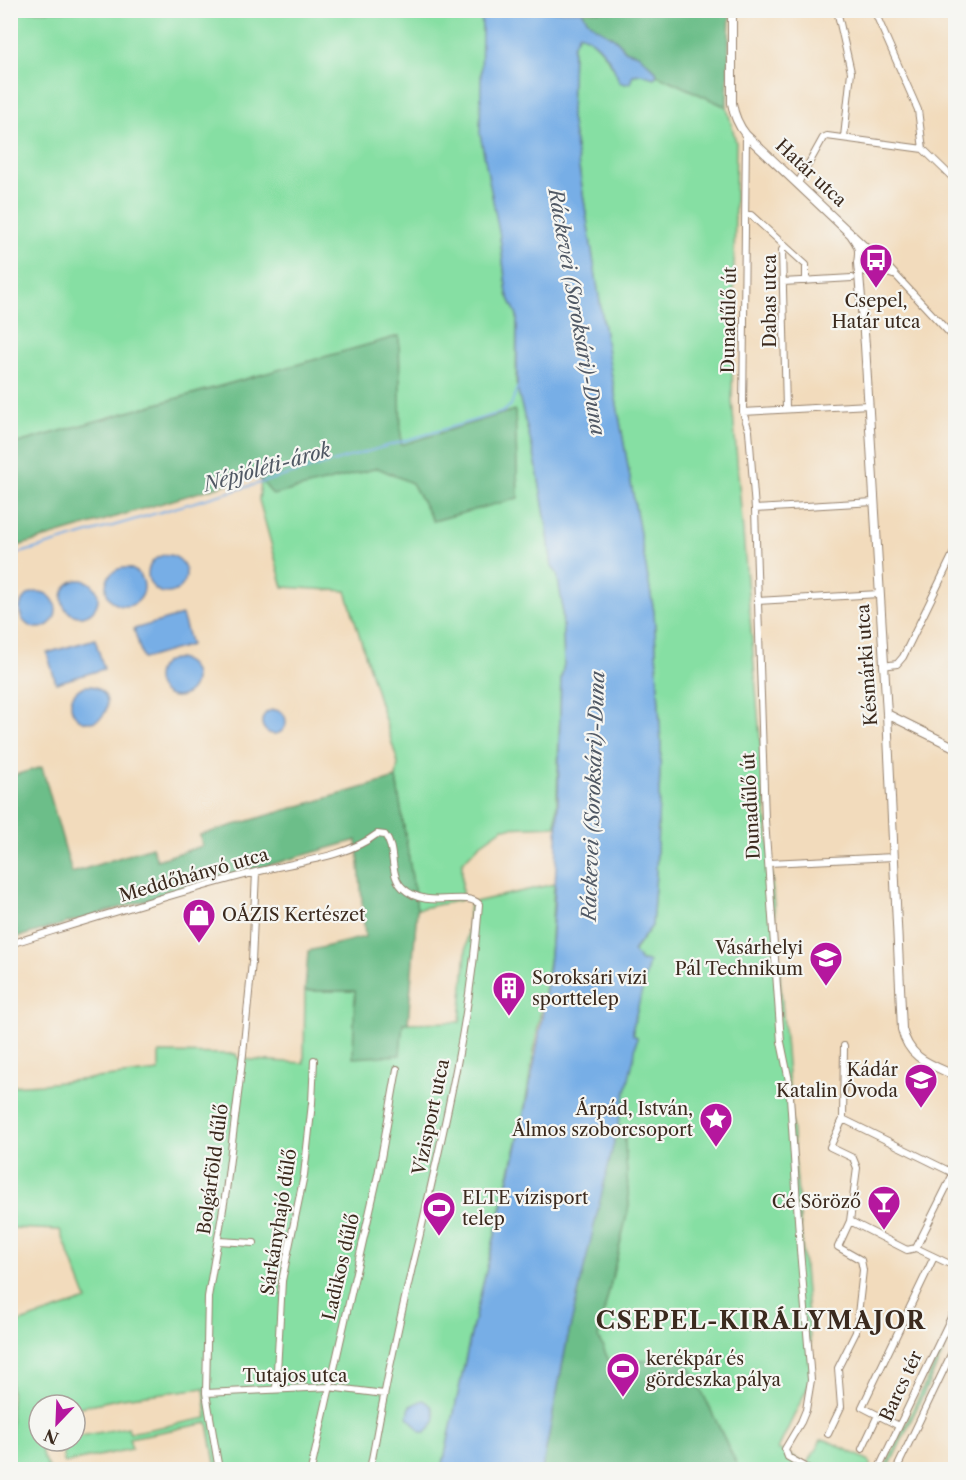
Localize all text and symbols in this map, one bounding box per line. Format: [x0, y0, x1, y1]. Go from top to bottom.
street label: Határ utca [771, 135, 851, 212]
water label: Ráckevei (Soroksári)-Duna [543, 185, 611, 437]
bus stop icon: Csepel, Határ utca [858, 242, 894, 289]
street label: Dabas utca [759, 254, 781, 348]
street label: Dunadűlő út [717, 266, 741, 373]
place label: Csepel, Határ utca [831, 290, 921, 333]
water label: Népjóléti-árok [199, 437, 334, 497]
street label: Késmárki utca [852, 603, 882, 727]
water label: Ráckevei (Soroksári)-Duna [577, 670, 609, 923]
street label: Dunadűlő út [737, 752, 765, 860]
street label: Meddőhányó utca [117, 843, 272, 907]
shop icon: OÁZIS Kertészet [181, 897, 217, 944]
place label: OÁZIS Kertészet [222, 903, 366, 926]
place label: Vásárhelyi Pál Technikum [675, 937, 804, 980]
school or university icon: Vásárhelyi Pál Technikum [808, 940, 844, 987]
place label: Soroksári vízi sporttelep [532, 967, 648, 1010]
building icon: Soroksári vízi sporttelep [491, 970, 527, 1017]
street label: Vízisport utca [408, 1056, 454, 1178]
place label: Kádár Katalin Óvoda [776, 1059, 898, 1102]
school or university icon: Kádár Katalin Óvoda [903, 1062, 939, 1109]
place label: Árpád, István, Álmos szoborcsoport [511, 1097, 694, 1141]
place icon: Árpád, István, Álmos szoborcsoport [698, 1101, 734, 1148]
street label: Bolgárföld dűlő [193, 1102, 233, 1236]
street label: Sárkányhajó dűlő [257, 1147, 301, 1297]
bar icon: Cé Söröző [866, 1184, 902, 1231]
place label: ELTE vízisport telep [462, 1187, 589, 1230]
sports icon: ELTE vízisport telep [421, 1190, 457, 1237]
place label: Cé Söröző [772, 1191, 861, 1213]
street label: Ladikos dűlő [318, 1211, 364, 1323]
district label: CSEPEL-KIRÁLYMAJOR [596, 1306, 926, 1335]
street label: Barcs tér [875, 1347, 927, 1425]
place label: kerékpár és gördeszka pálya [646, 1348, 781, 1391]
sports icon: kerékpár és gördeszka pálya [605, 1351, 641, 1398]
street label: Tutajos utca [243, 1365, 348, 1387]
north arrow [27, 1393, 87, 1453]
text: N [41, 1425, 61, 1449]

